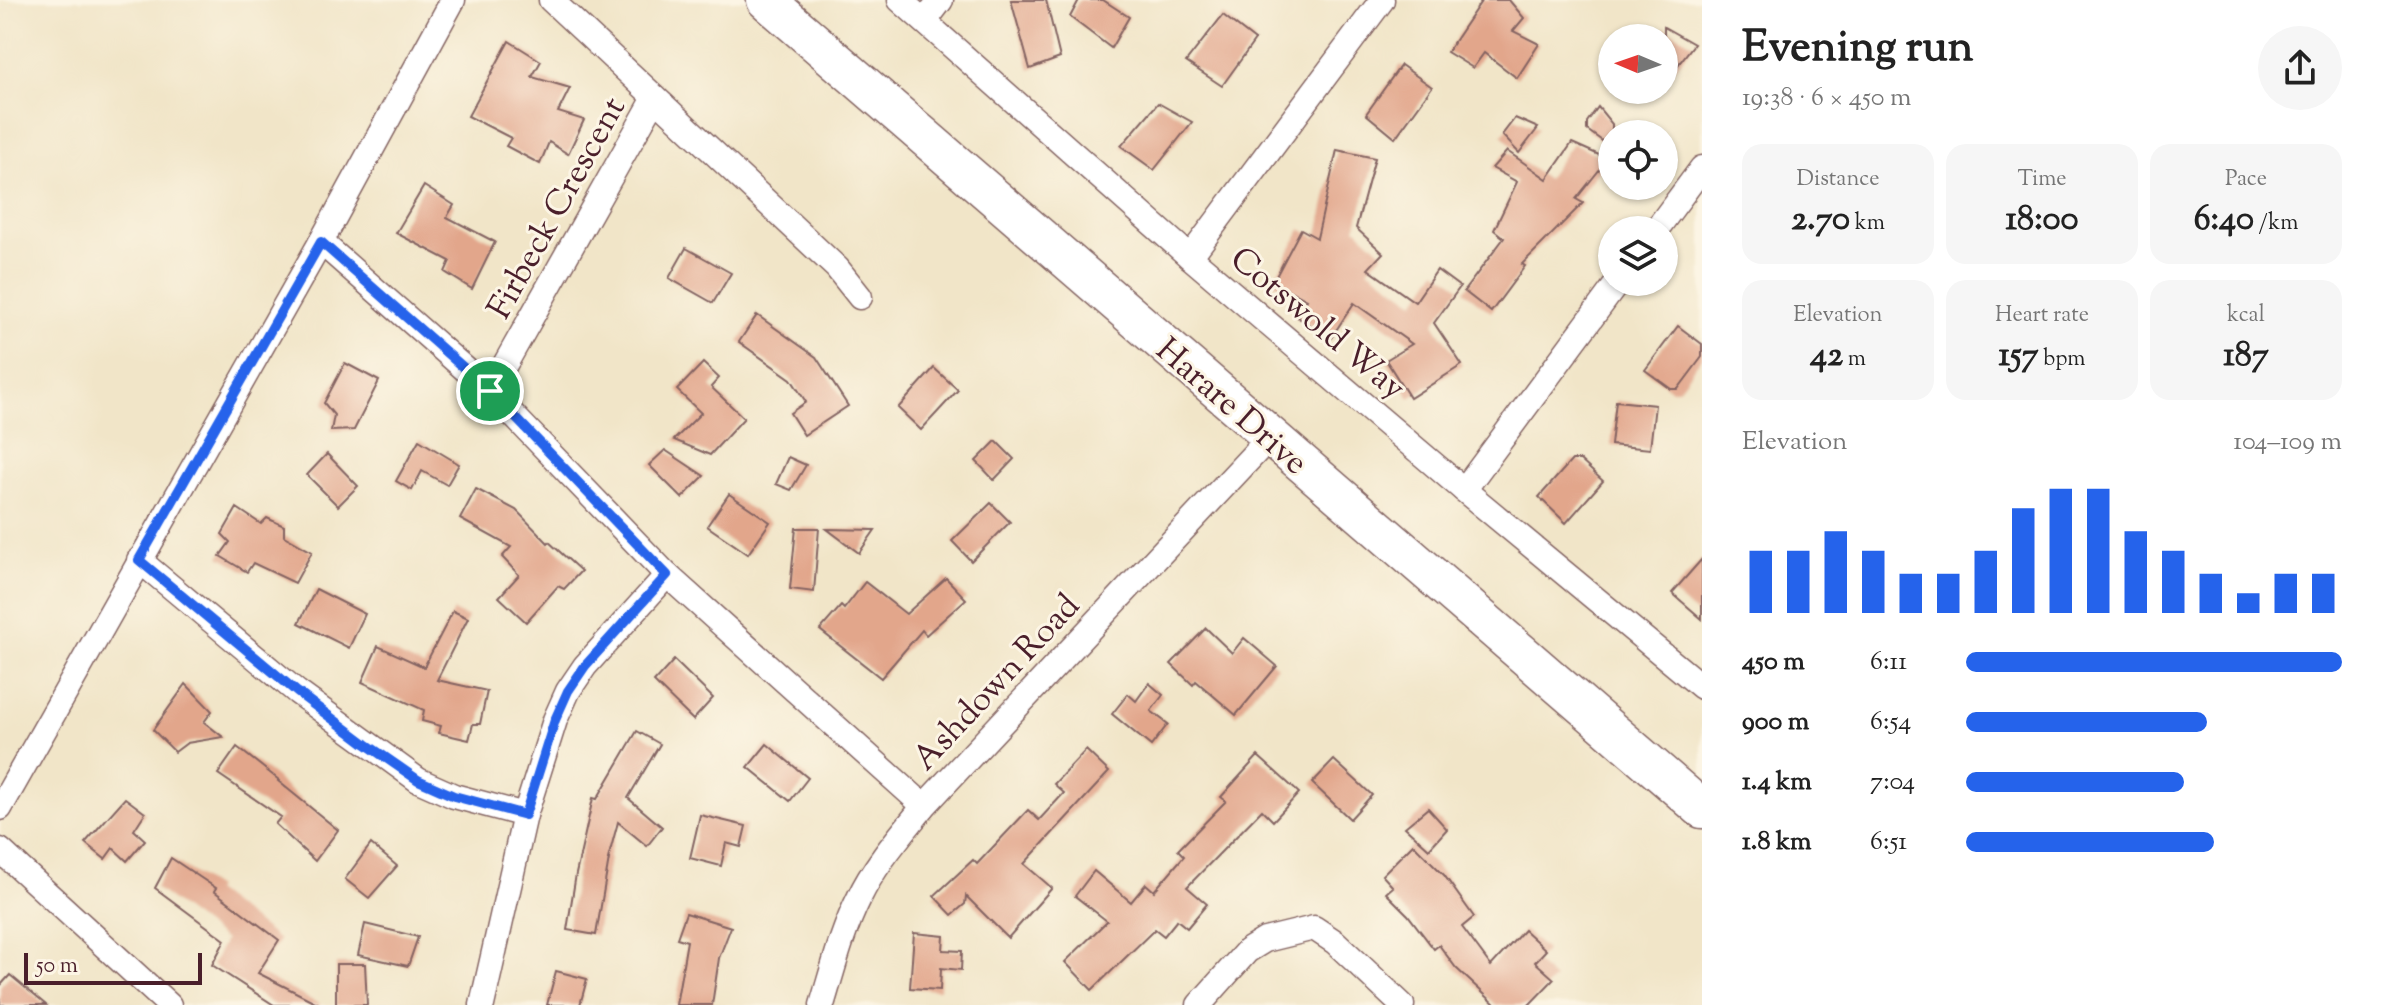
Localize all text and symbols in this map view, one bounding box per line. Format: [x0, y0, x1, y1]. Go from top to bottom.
text: Evening run [1742, 18, 1974, 81]
north arrow [1598, 24, 1678, 104]
map controls [1598, 24, 1678, 296]
button: share [2258, 26, 2342, 110]
text: 19:38 · 6 × 450 m [1742, 80, 1912, 117]
street label: Firbeck Crescent [477, 88, 640, 329]
button: locate [1598, 120, 1678, 200]
text: Distance [1797, 164, 1879, 196]
text: Time [2018, 164, 2066, 196]
text: Pace [2225, 164, 2267, 196]
text: 2.70 [1791, 196, 1850, 245]
text: 18:00 [2005, 196, 2079, 245]
text: 6:40 [2194, 196, 2254, 245]
text: km [1850, 208, 1885, 240]
text: /km [2254, 208, 2298, 240]
button: layers [1598, 216, 1678, 296]
street label: Cotswold Way [1218, 236, 1415, 413]
text: Elevation [1793, 300, 1883, 332]
text: Heart rate [1995, 300, 2089, 332]
text: kcal [2227, 300, 2265, 332]
street label: Harare Drive [1144, 328, 1318, 488]
text: 42 [1810, 332, 1843, 381]
text: 157 [1998, 332, 2039, 381]
text: 187 [2223, 332, 2269, 381]
text: m [1843, 344, 1866, 376]
text: bpm [2039, 344, 2086, 376]
pin [456, 357, 524, 425]
icon: arrive [468, 369, 512, 413]
text: Elevation [1742, 424, 1847, 461]
text: 104–109 m [2233, 424, 2342, 461]
street label: Ashdown Road [902, 584, 1093, 783]
text: 450 m [1742, 644, 1805, 681]
text: 6:11 [1870, 644, 1907, 681]
text: 900 m [1742, 704, 1809, 741]
text: 6:54 [1870, 704, 1911, 741]
text: 1.4 km [1742, 764, 1812, 801]
text: 7:04 [1870, 764, 1915, 801]
text: 1.8 km [1742, 824, 1812, 861]
text: 6:51 [1870, 824, 1907, 861]
scale bar [24, 949, 202, 985]
text: 50 m [36, 951, 78, 983]

